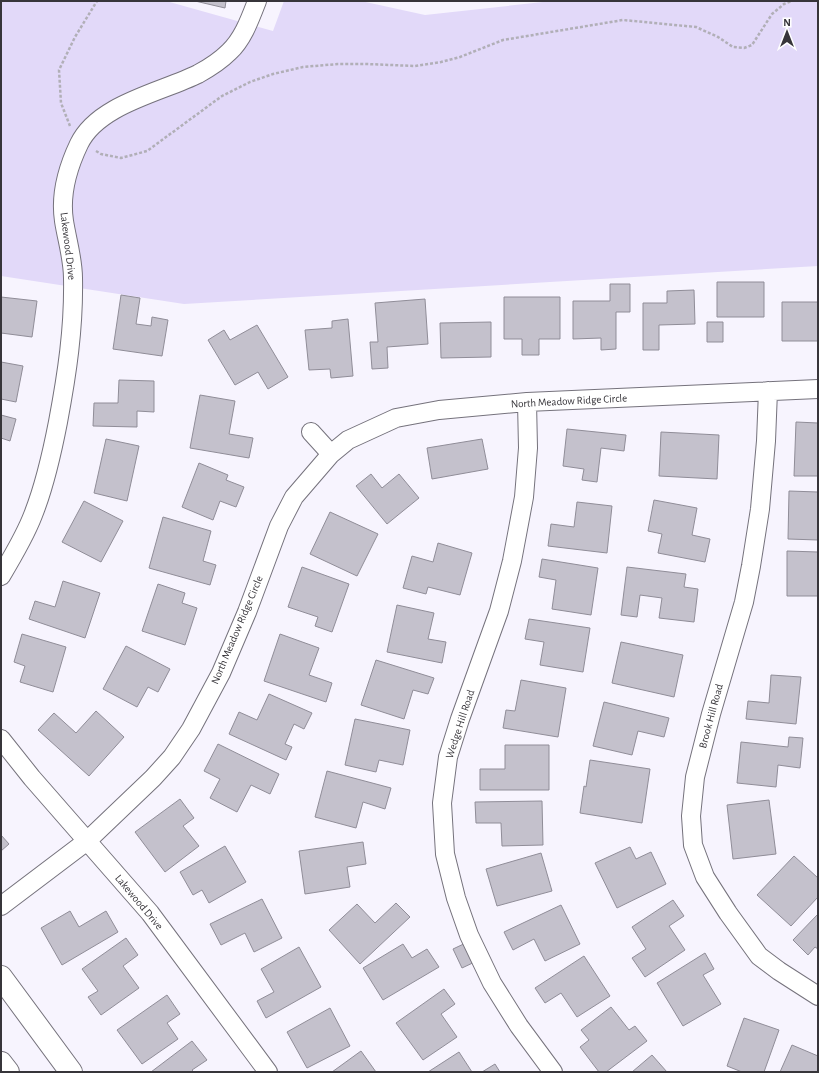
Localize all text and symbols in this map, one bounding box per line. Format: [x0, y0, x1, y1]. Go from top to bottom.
north arrow [767, 12, 807, 52]
text: N [783, 17, 791, 28]
street label: Lakewood Drive [58, 212, 78, 280]
street label: North Meadow Ridge Circle [510, 392, 628, 410]
street label: North Meadow Ridge Circle [209, 574, 265, 686]
street label: Brook Hill Road [697, 682, 725, 749]
street label: Wedge Hill Road [444, 688, 476, 760]
street label: Lakewood Drive [113, 872, 165, 932]

